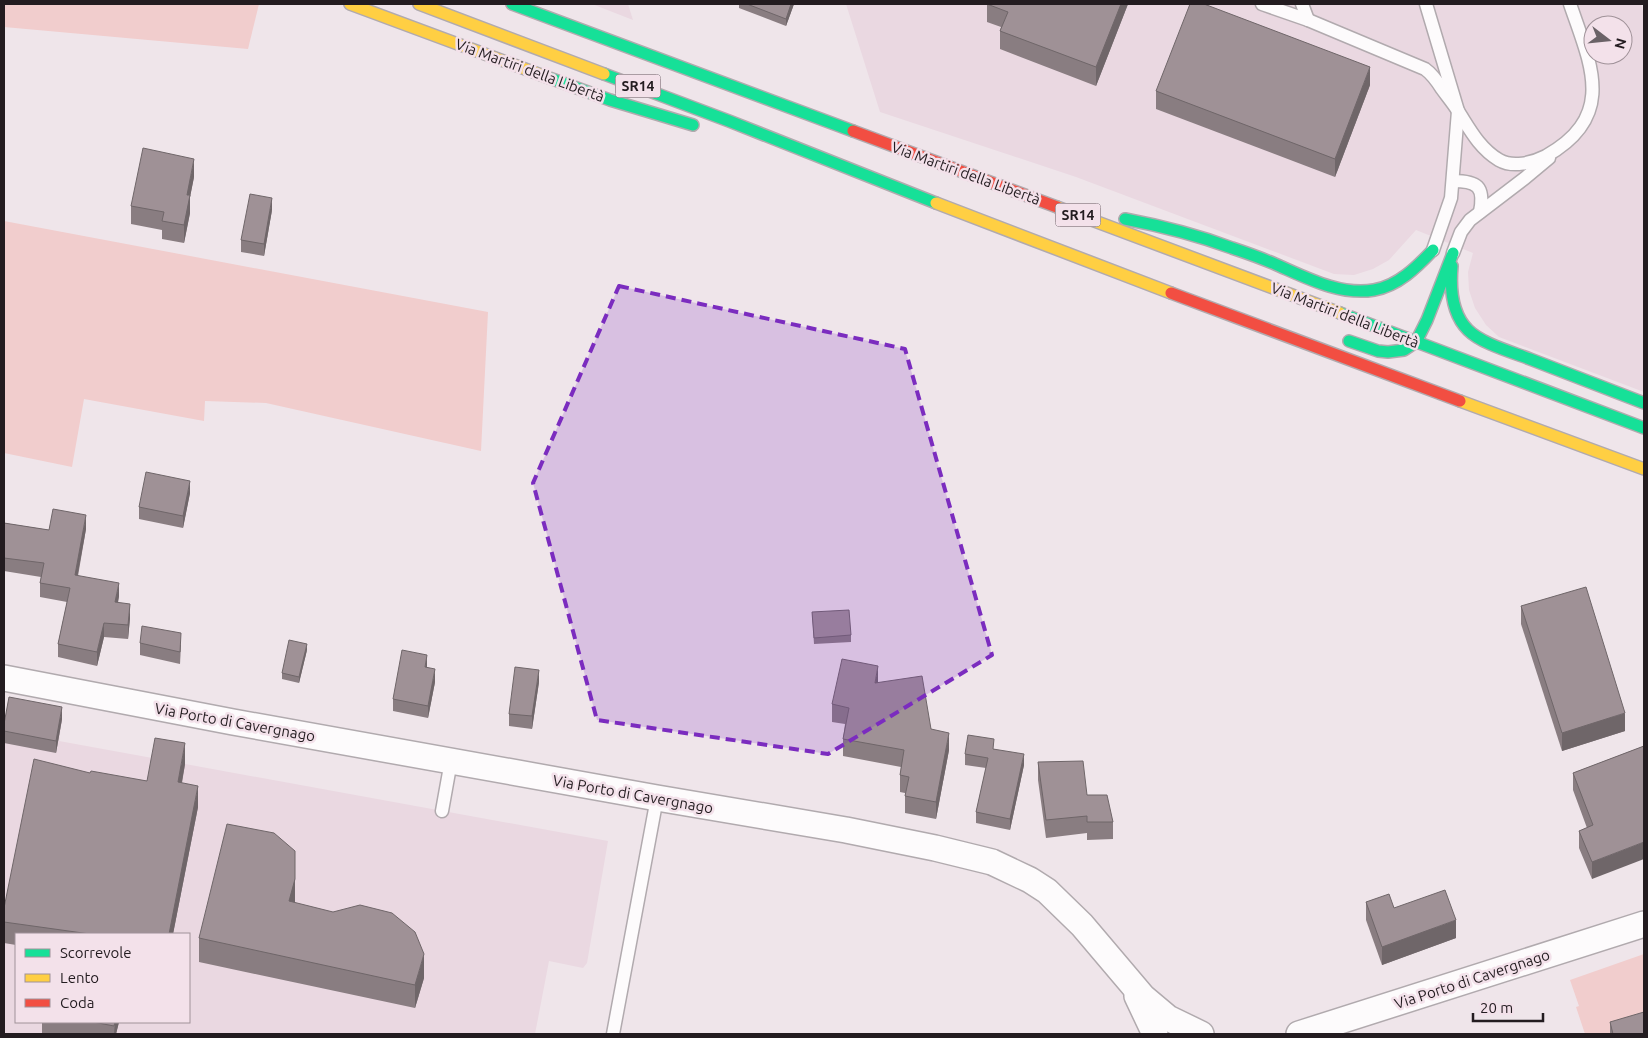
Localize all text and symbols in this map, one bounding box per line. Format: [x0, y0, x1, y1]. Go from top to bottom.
north arrow [1583, 15, 1633, 65]
street label: Via Martiri della Libertà [453, 35, 607, 105]
text: N [1611, 36, 1630, 51]
road number: SR14 [616, 74, 660, 98]
street label: Via Martiri della Libertà [889, 138, 1043, 208]
road number: SR14 [1056, 204, 1100, 226]
street label: Via Martiri della Libertà [1269, 279, 1421, 351]
street label: Via Porto di Cavergnago [154, 700, 316, 744]
street label: Via Porto di Cavergnago [552, 772, 714, 816]
legend [15, 933, 190, 1023]
text: Scorrevole [60, 944, 131, 961]
street label: Via Porto di Cavergnago [1392, 946, 1552, 1012]
text: Lento [60, 969, 99, 986]
scale bar [1473, 990, 1543, 1022]
text: Coda [60, 994, 94, 1011]
text: 20 m [1480, 999, 1513, 1016]

